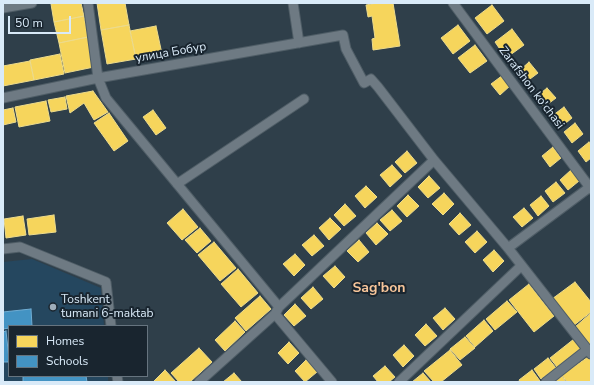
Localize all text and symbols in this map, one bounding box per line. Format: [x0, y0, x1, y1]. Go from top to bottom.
scale bar [10, 8, 73, 34]
text: 50 m [15, 15, 43, 31]
street label: улица Бобур [135, 40, 207, 66]
street label: Zarafshon ko'chasi [495, 44, 567, 132]
district label: Sag'bon [353, 281, 405, 297]
place label: Toshkent tumani 6-maktab [61, 293, 154, 321]
marker: Toshkent tumani 6-maktab [48, 302, 58, 312]
legend [8, 325, 148, 377]
text: Homes [46, 333, 84, 349]
text: Schools [46, 353, 88, 369]

